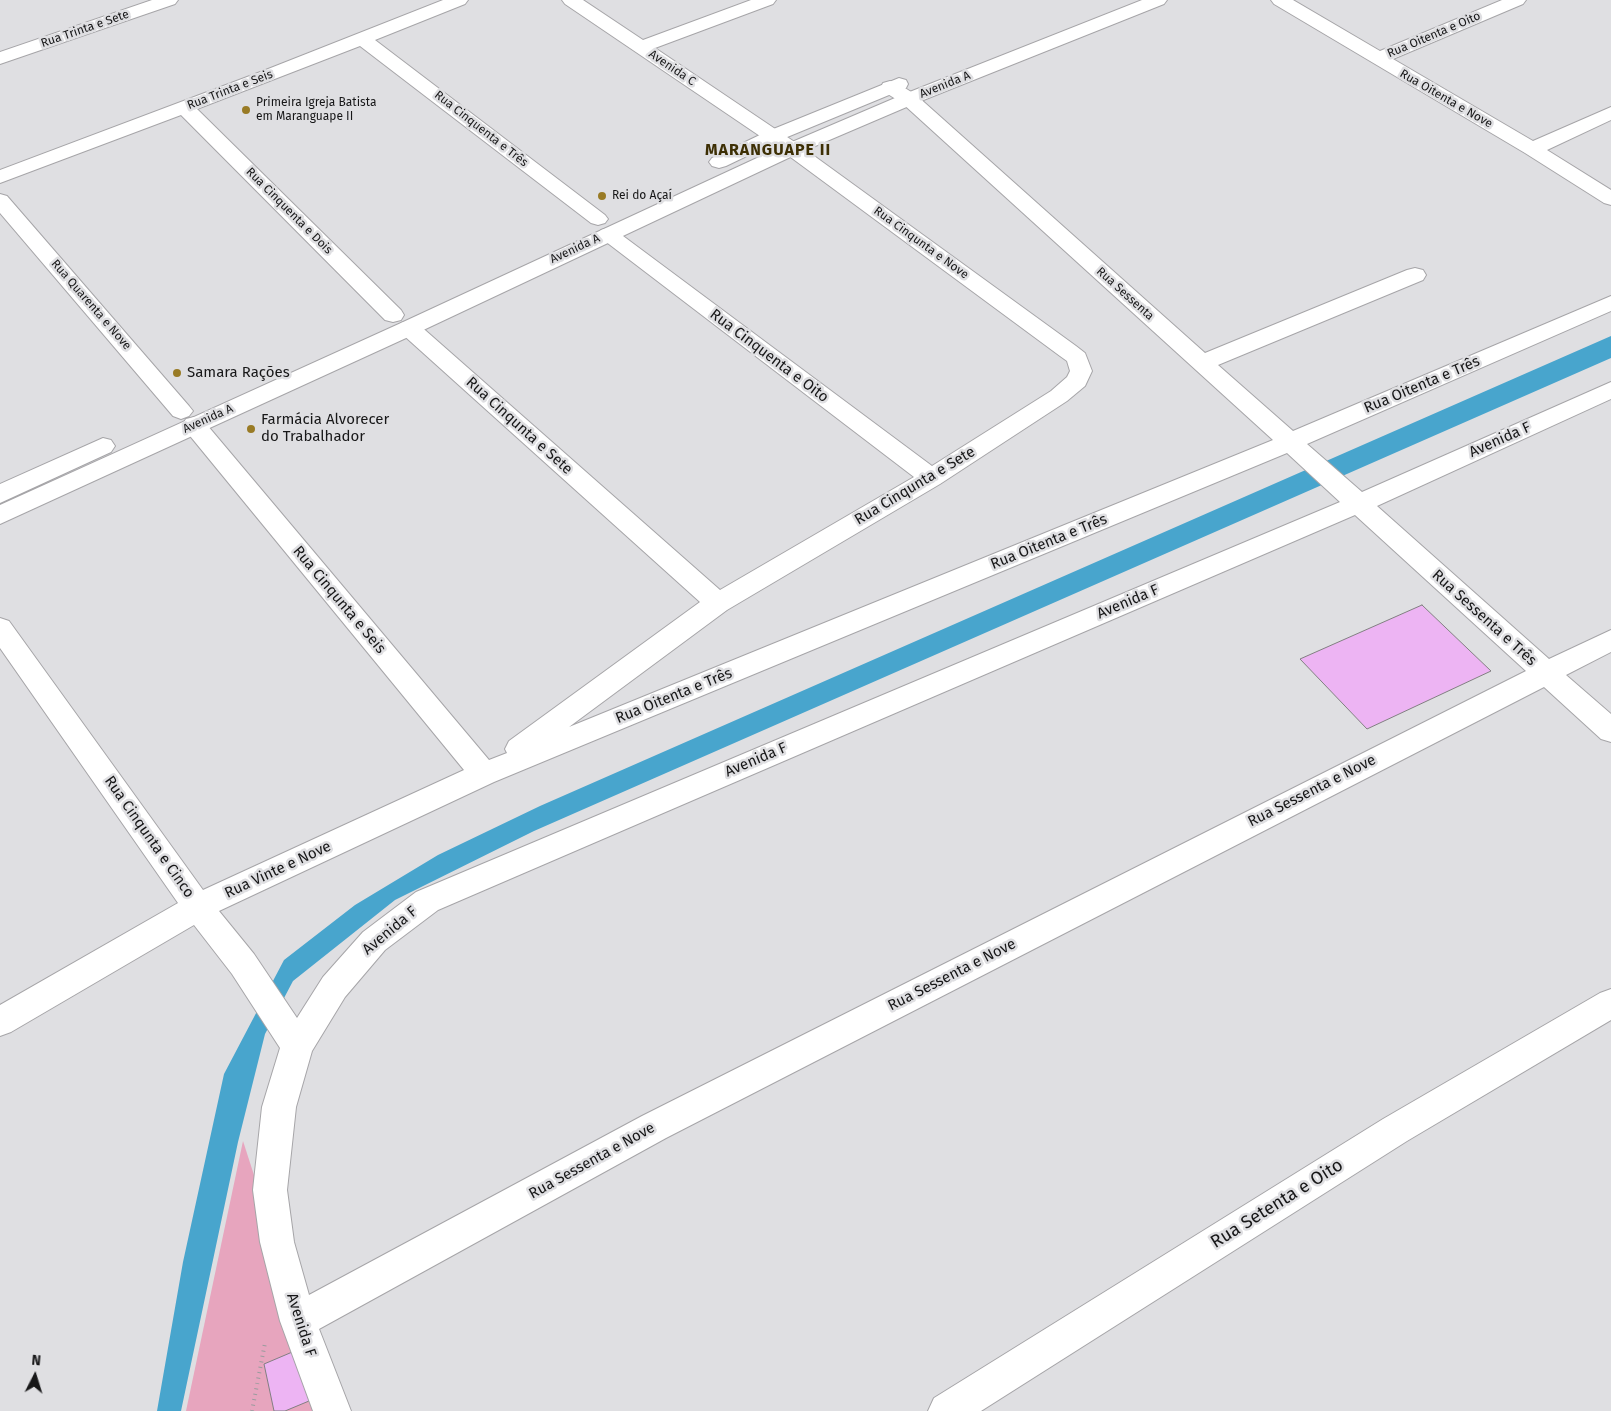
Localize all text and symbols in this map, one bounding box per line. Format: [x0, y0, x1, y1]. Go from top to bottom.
street label: Rua Trinta e Sete [39, 7, 131, 51]
street label: Rua Oitenta e Oito [1385, 9, 1483, 61]
street label: Avenida C [646, 47, 698, 89]
street label: Rua Trinta e Seis [185, 67, 275, 113]
street label: Rua Oitenta e Nove [1397, 67, 1495, 131]
street label: Avenida A [918, 68, 972, 102]
street label: Rua Cinquenta e Três [431, 88, 531, 170]
place label: Primeira Igreja Batista em Maranguape II [256, 96, 376, 124]
marker: Primeira Igreja Batista em Maranguape II [240, 104, 252, 116]
district label: MARANGUAPE II [703, 141, 833, 161]
street label: Rua Cinquenta e Dois [243, 165, 335, 257]
place label: Rei do Açaí [612, 189, 672, 203]
marker: Rei do Açaí [596, 190, 608, 202]
street label: Rua Cinqunta e Nove [871, 204, 971, 282]
street label: Avenida A [548, 231, 602, 267]
street label: Rua Quarenta e Nove [48, 257, 134, 353]
street label: Rua Sessenta [1093, 264, 1157, 324]
street label: Rua Cinquenta e Oito [706, 305, 832, 407]
street label: Rua Oitenta e Três [1361, 352, 1483, 418]
place label: Samara Rações [187, 364, 290, 382]
marker: Samara Rações [171, 367, 183, 379]
street label: Rua Cinqunta e Sete [462, 373, 576, 479]
street label: Avenida A [181, 402, 235, 436]
place label: Farmácia Alvorecer do Trabalhador [261, 411, 389, 446]
street label: Avenida F [1466, 418, 1534, 462]
marker: Farmácia Alvorecer do Trabalhador [245, 423, 257, 435]
street label: Rua Cinqunta e Sete [852, 443, 978, 529]
street label: Rua Oitenta e Três [988, 510, 1110, 574]
street label: Rua Cinqunta e Seis [289, 542, 389, 658]
street label: Rua Sessenta e Três [1428, 566, 1540, 670]
street label: Avenida F [1094, 581, 1162, 623]
street label: Rua Oitenta e Três [613, 664, 735, 728]
street label: Avenida F [722, 739, 790, 781]
street label: Rua Sessenta e Nove [1245, 751, 1379, 831]
street label: Rua Cinqunta e Cinco [100, 773, 198, 901]
street label: Rua Vinte e Nove [222, 837, 334, 903]
street label: Avenida F [359, 903, 421, 959]
street label: Rua Sessenta e Nove [885, 935, 1019, 1015]
street label: Rua Sessenta e Nove [526, 1119, 658, 1203]
street label: Rua Setenta e Oito [1207, 1155, 1347, 1253]
street label: Avenida F [282, 1291, 320, 1359]
north arrow [10, 1351, 60, 1401]
text: N [31, 1352, 42, 1369]

